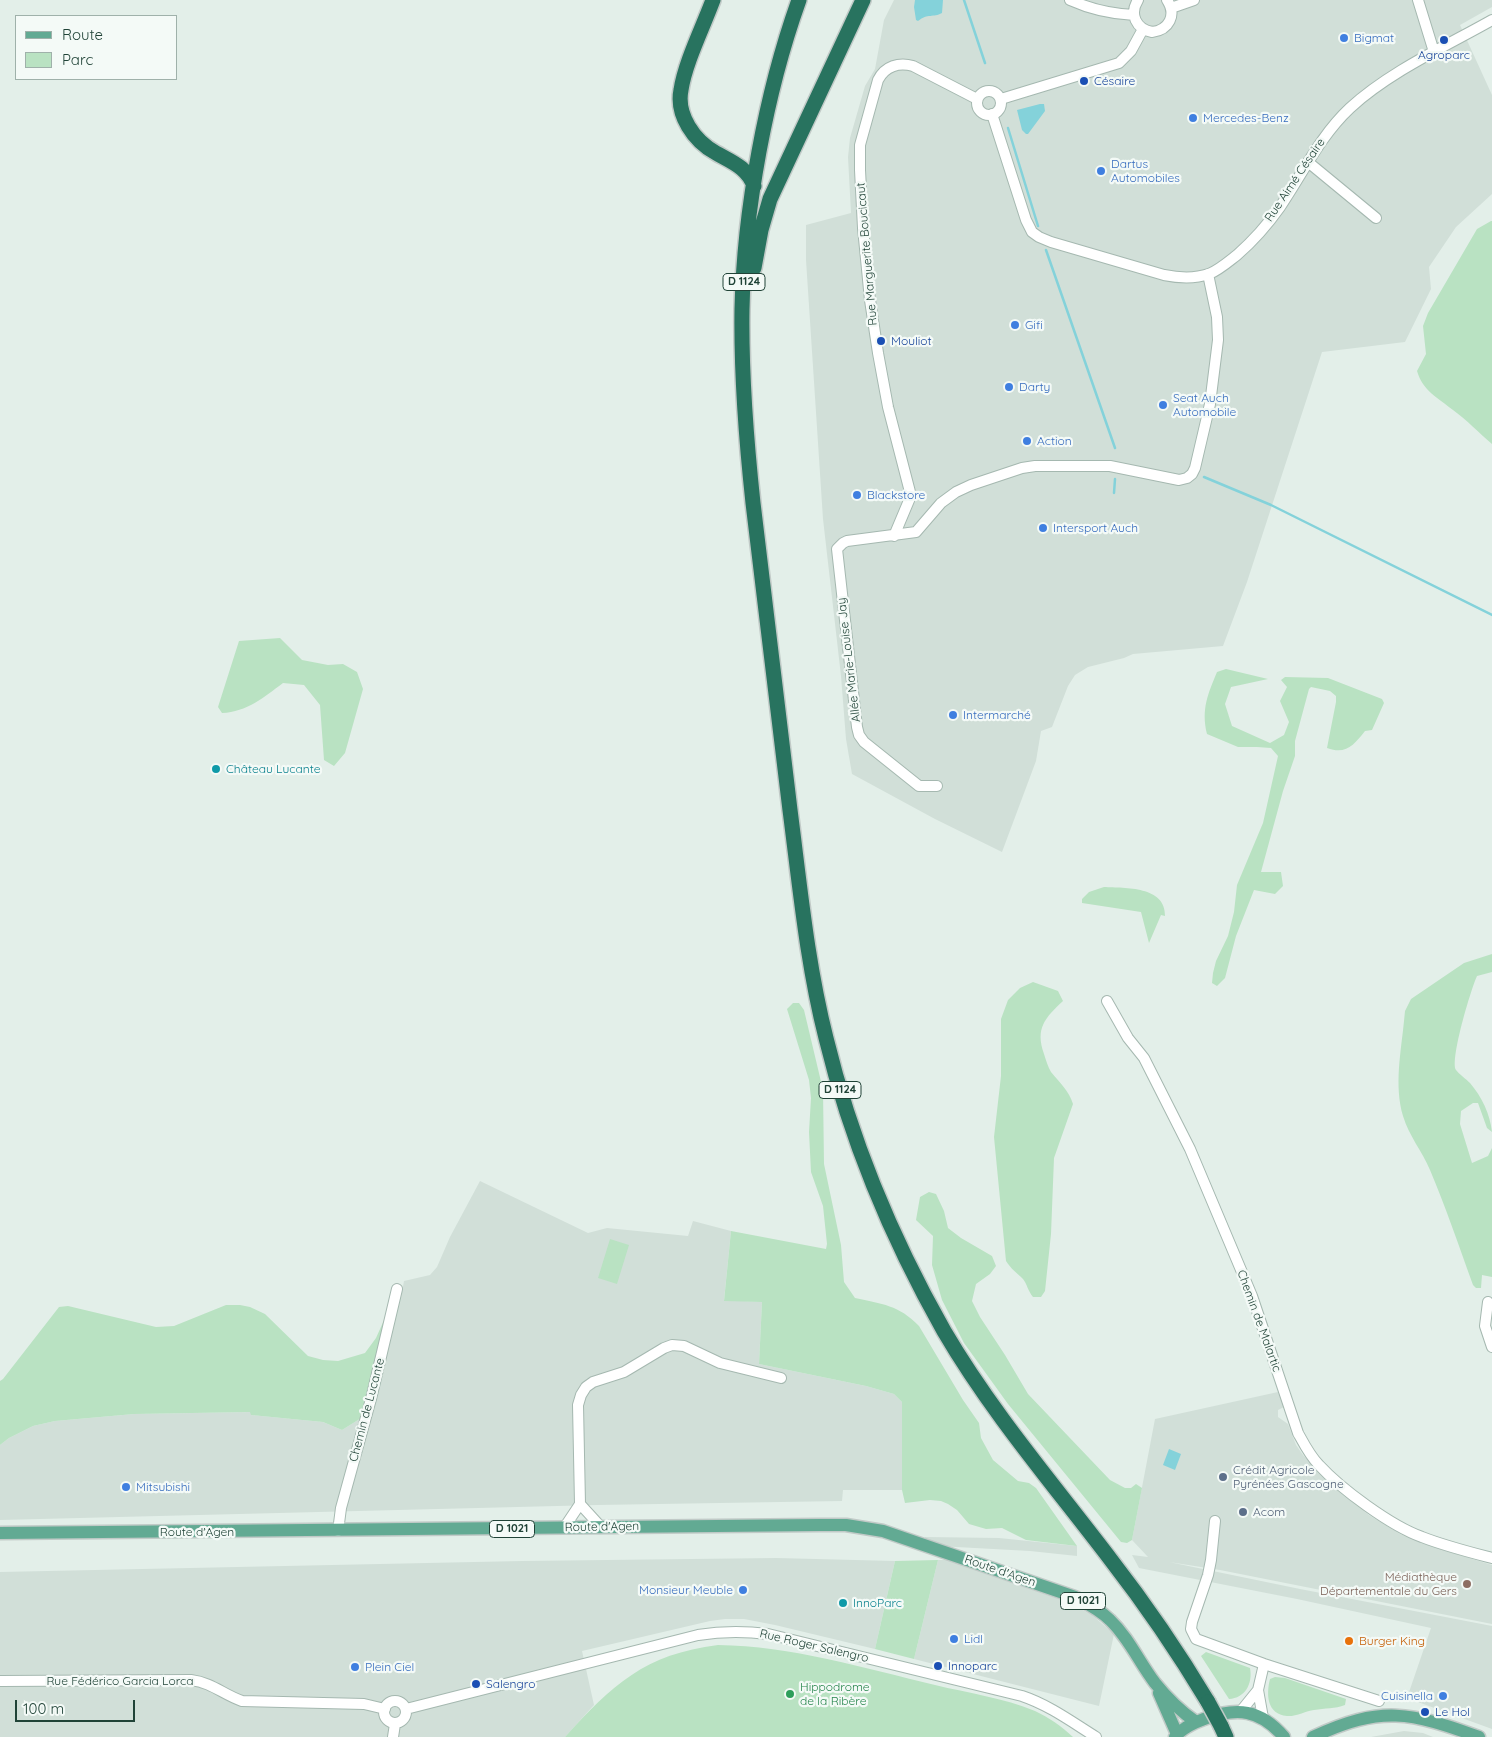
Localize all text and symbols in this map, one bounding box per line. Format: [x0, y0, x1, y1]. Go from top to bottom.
legend [15, 15, 178, 80]
text: Route [62, 25, 103, 44]
place label: Bigmat [1354, 31, 1394, 45]
marker: Bigmat [1338, 32, 1350, 44]
marker: Agroparc [1438, 34, 1450, 46]
place label: Agroparc [1418, 48, 1470, 62]
text: Parc [62, 50, 93, 69]
place label: Césaire [1094, 74, 1135, 88]
marker: Césaire [1078, 75, 1090, 87]
place label: Mercedes-Benz [1203, 111, 1289, 125]
marker: Mercedes-Benz [1187, 112, 1199, 124]
street label: Rue Aimé Césaire [1262, 136, 1328, 224]
place label: Dartus Automobiles [1111, 157, 1180, 185]
marker: Dartus Automobiles [1095, 165, 1107, 177]
street label: Rue Marguerite Boucicaut [854, 182, 880, 326]
road number: D 1124 [723, 274, 765, 290]
place label: Gifi [1025, 318, 1043, 332]
marker: Gifi [1009, 319, 1021, 331]
place label: Mouliot [891, 334, 932, 348]
marker: Mouliot [875, 335, 887, 347]
place label: Darty [1019, 380, 1050, 394]
marker: Darty [1003, 381, 1015, 393]
place label: Seat Auch Automobile [1173, 391, 1236, 419]
marker: Seat Auch Automobile [1157, 399, 1169, 411]
place label: Action [1037, 434, 1072, 448]
marker: Action [1021, 435, 1033, 447]
place label: Blackstore [867, 488, 925, 502]
marker: Blackstore [851, 489, 863, 501]
place label: Intersport Auch [1053, 521, 1138, 535]
marker: Intersport Auch [1037, 522, 1049, 534]
street label: Allée Marie-Louise Jay [834, 597, 864, 723]
place label: Intermarché [963, 708, 1031, 722]
marker: Intermarché [947, 709, 959, 721]
place label: Château Lucante [226, 762, 320, 776]
marker: Château Lucante [210, 763, 222, 775]
road number: D 1124 [819, 1082, 861, 1098]
street label: Chemin de Malartic [1234, 1268, 1284, 1374]
street label: Chemin de Lucante [346, 1357, 388, 1463]
place label: Crédit Agricole Pyrénées Gascogne [1233, 1463, 1344, 1491]
marker: Crédit Agricole Pyrénées Gascogne [1217, 1471, 1229, 1483]
place label: Mitsubishi [136, 1480, 190, 1494]
marker: Mitsubishi [120, 1481, 132, 1493]
place label: Acom [1253, 1505, 1285, 1519]
marker: Acom [1237, 1506, 1249, 1518]
street label: Route d'Agen [565, 1519, 639, 1535]
road number: D 1021 [490, 1520, 534, 1538]
street label: Route d'Agen [160, 1525, 234, 1539]
street label: Route d'Agen [962, 1552, 1038, 1590]
place label: Médiathèque Départementale du Gers [1320, 1570, 1457, 1598]
marker: Médiathèque Départementale du Gers [1461, 1578, 1473, 1590]
place label: Monsieur Meuble [639, 1583, 733, 1597]
marker: Monsieur Meuble [737, 1584, 749, 1596]
road number: D 1021 [1060, 1592, 1106, 1610]
place label: InnoParc [853, 1596, 902, 1610]
marker: InnoParc [837, 1597, 849, 1609]
street label: Rue Roger Salengro [758, 1626, 870, 1666]
place label: Lidl [964, 1632, 983, 1646]
marker: Lidl [948, 1633, 960, 1645]
place label: Burger King [1359, 1634, 1425, 1648]
marker: Burger King [1343, 1635, 1355, 1647]
place label: Innoparc [948, 1659, 997, 1673]
place label: Plein Ciel [365, 1660, 414, 1674]
marker: Innoparc [932, 1660, 944, 1672]
marker: Plein Ciel [349, 1661, 361, 1673]
street label: Rue Fédérico Garcia Lorca [46, 1674, 194, 1688]
place label: Salengro [486, 1677, 535, 1691]
marker: Salengro [470, 1678, 482, 1690]
place label: Hippodrome de la Ribère [800, 1680, 870, 1708]
marker: Hippodrome de la Ribère [784, 1688, 796, 1700]
place label: Cuisinella [1381, 1689, 1433, 1703]
scale bar [18, 1690, 138, 1722]
marker: Cuisinella [1437, 1690, 1449, 1702]
text: 100 m [23, 1699, 64, 1718]
place label: Le Hol [1435, 1705, 1470, 1719]
marker: Le Hol [1419, 1706, 1431, 1718]

